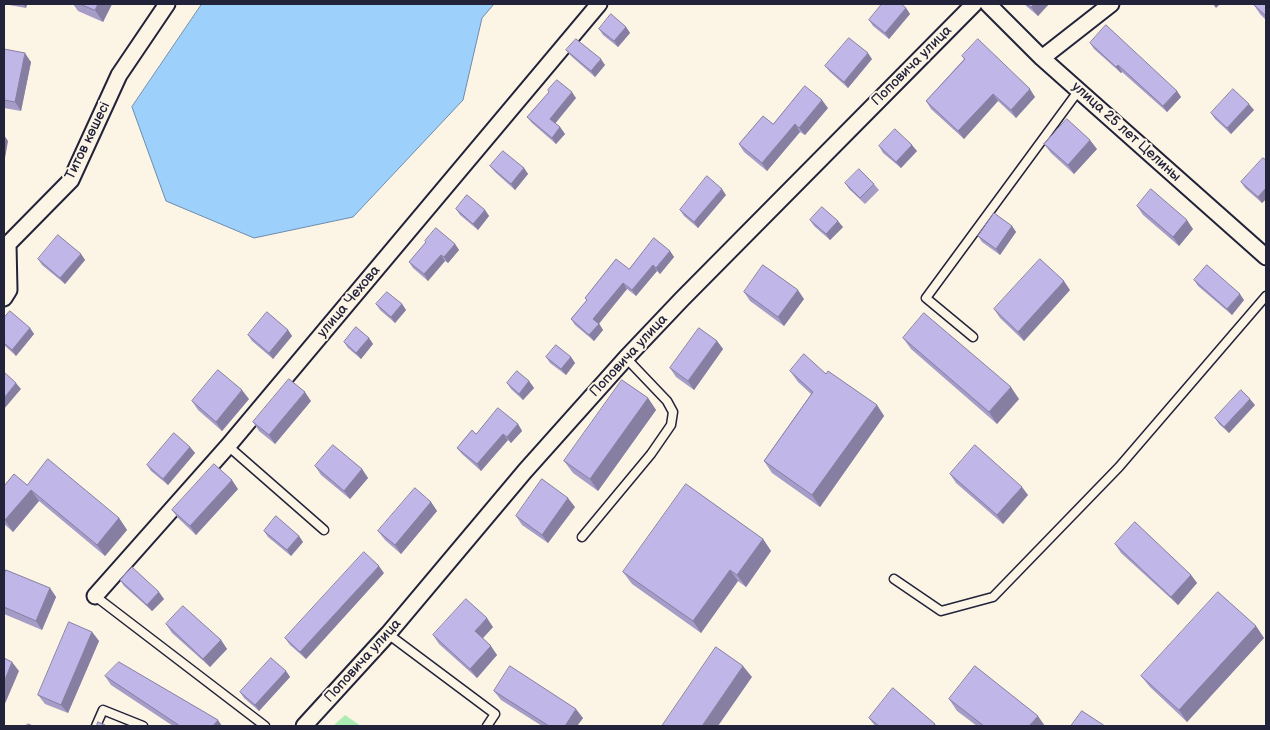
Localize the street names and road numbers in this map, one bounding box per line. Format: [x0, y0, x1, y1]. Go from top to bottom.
street label: Поповича улица [868, 22, 956, 110]
street label: улица 25 лет Целины [1068, 79, 1184, 185]
street label: Титов көшесі [62, 99, 114, 183]
street label: улица Чехова [314, 263, 384, 341]
street label: Поповича улица [587, 311, 671, 401]
street label: Поповича улица [321, 616, 405, 706]

